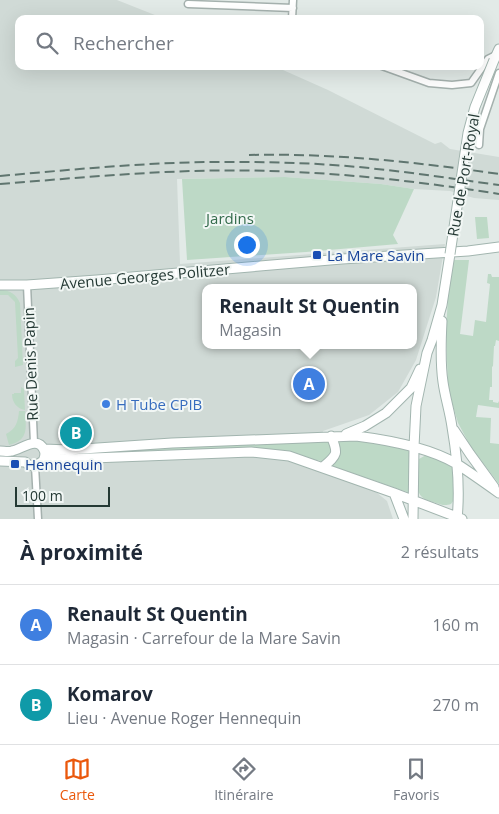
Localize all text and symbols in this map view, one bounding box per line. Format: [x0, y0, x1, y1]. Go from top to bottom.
search box [15, 15, 484, 70]
icon: search [33, 29, 61, 57]
text: Rechercher [73, 30, 174, 56]
street label: Rue de Port-Royal [442, 112, 484, 238]
park label: Jardins [204, 208, 254, 228]
your location [234, 232, 260, 258]
place label: La Mare Savin [327, 245, 424, 265]
marker: La Mare Savin [311, 249, 323, 261]
street label: Avenue Georges Politzer [59, 259, 231, 293]
popup [202, 284, 417, 349]
text: Renault St Quentin [219, 293, 400, 319]
street label: Rue Denis Papin [18, 307, 42, 421]
text: Magasin [219, 319, 281, 341]
pin: A [293, 365, 325, 403]
place label: H Tube CPIB [116, 394, 202, 414]
marker: H Tube CPIB [100, 398, 112, 410]
pin: B [60, 414, 92, 452]
place label: Hennequin [25, 454, 103, 474]
marker: Hennequin [9, 458, 21, 470]
scale bar [15, 484, 110, 507]
text: 100 m [22, 486, 63, 505]
text: À proximité [20, 538, 143, 566]
text: 2 résultats [401, 541, 479, 563]
text: Renault St Quentin [67, 601, 248, 627]
text: A [30, 614, 42, 636]
text: 160 m [433, 614, 479, 636]
text: Magasin · Carrefour de la Mare Savin [67, 627, 341, 649]
text: Komarov [67, 681, 153, 707]
text: B [31, 694, 41, 716]
text: 270 m [433, 694, 479, 716]
text: Lieu · Avenue Roger Hennequin [67, 707, 301, 729]
tab: Carte [60, 755, 95, 804]
tab: Itinéraire [214, 755, 274, 804]
tab: Favoris [393, 755, 439, 804]

